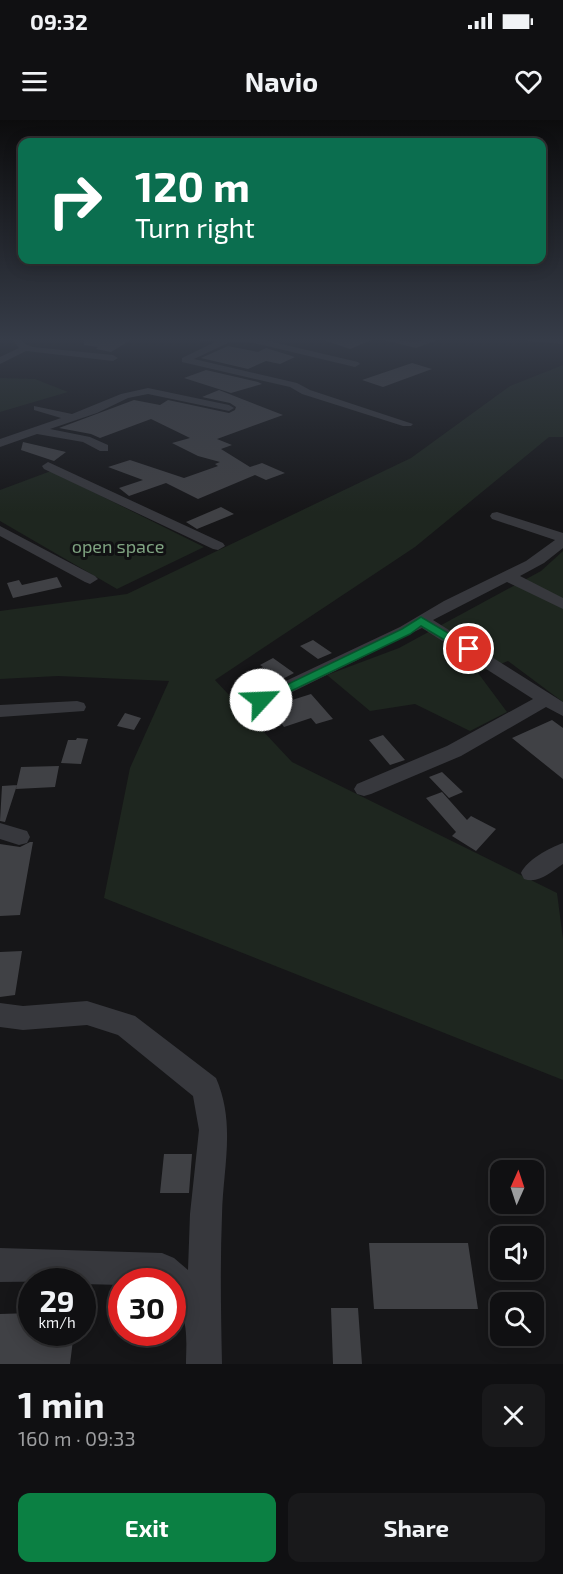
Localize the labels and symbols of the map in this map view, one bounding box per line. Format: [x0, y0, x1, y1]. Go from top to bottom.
park label: open space [72, 535, 164, 557]
pin [443, 623, 494, 674]
position arrow [229, 668, 293, 732]
north arrow [490, 1160, 544, 1214]
speed limit sign: 30 [108, 1268, 186, 1346]

